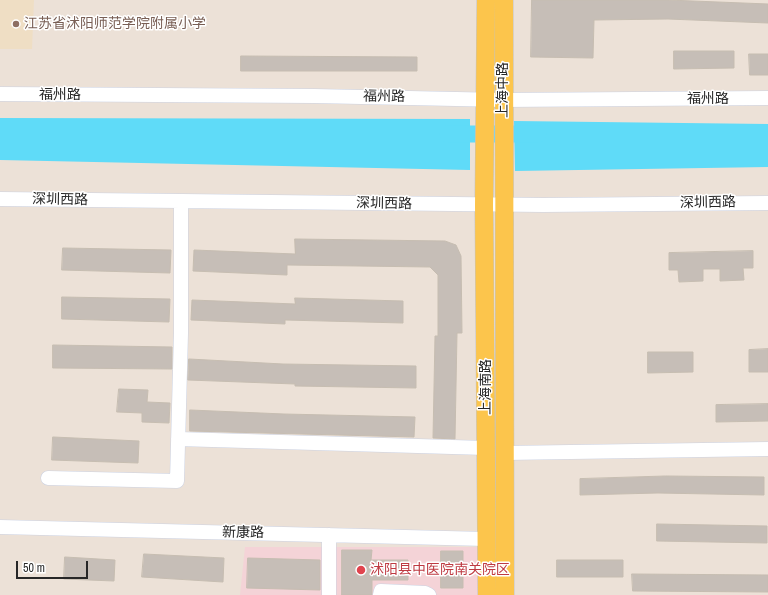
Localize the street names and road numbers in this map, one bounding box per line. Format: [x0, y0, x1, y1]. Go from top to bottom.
street label: 上海中路 [495, 62, 511, 118]
street label: 福州路 [39, 87, 81, 103]
street label: 福州路 [363, 88, 405, 106]
street label: 福州路 [687, 91, 729, 107]
street label: 深圳西路 [32, 191, 88, 209]
street label: 深圳西路 [680, 194, 736, 212]
street label: 深圳西路 [356, 195, 412, 213]
street label: 上海南路 [478, 359, 494, 415]
street label: 新康路 [222, 524, 264, 542]

